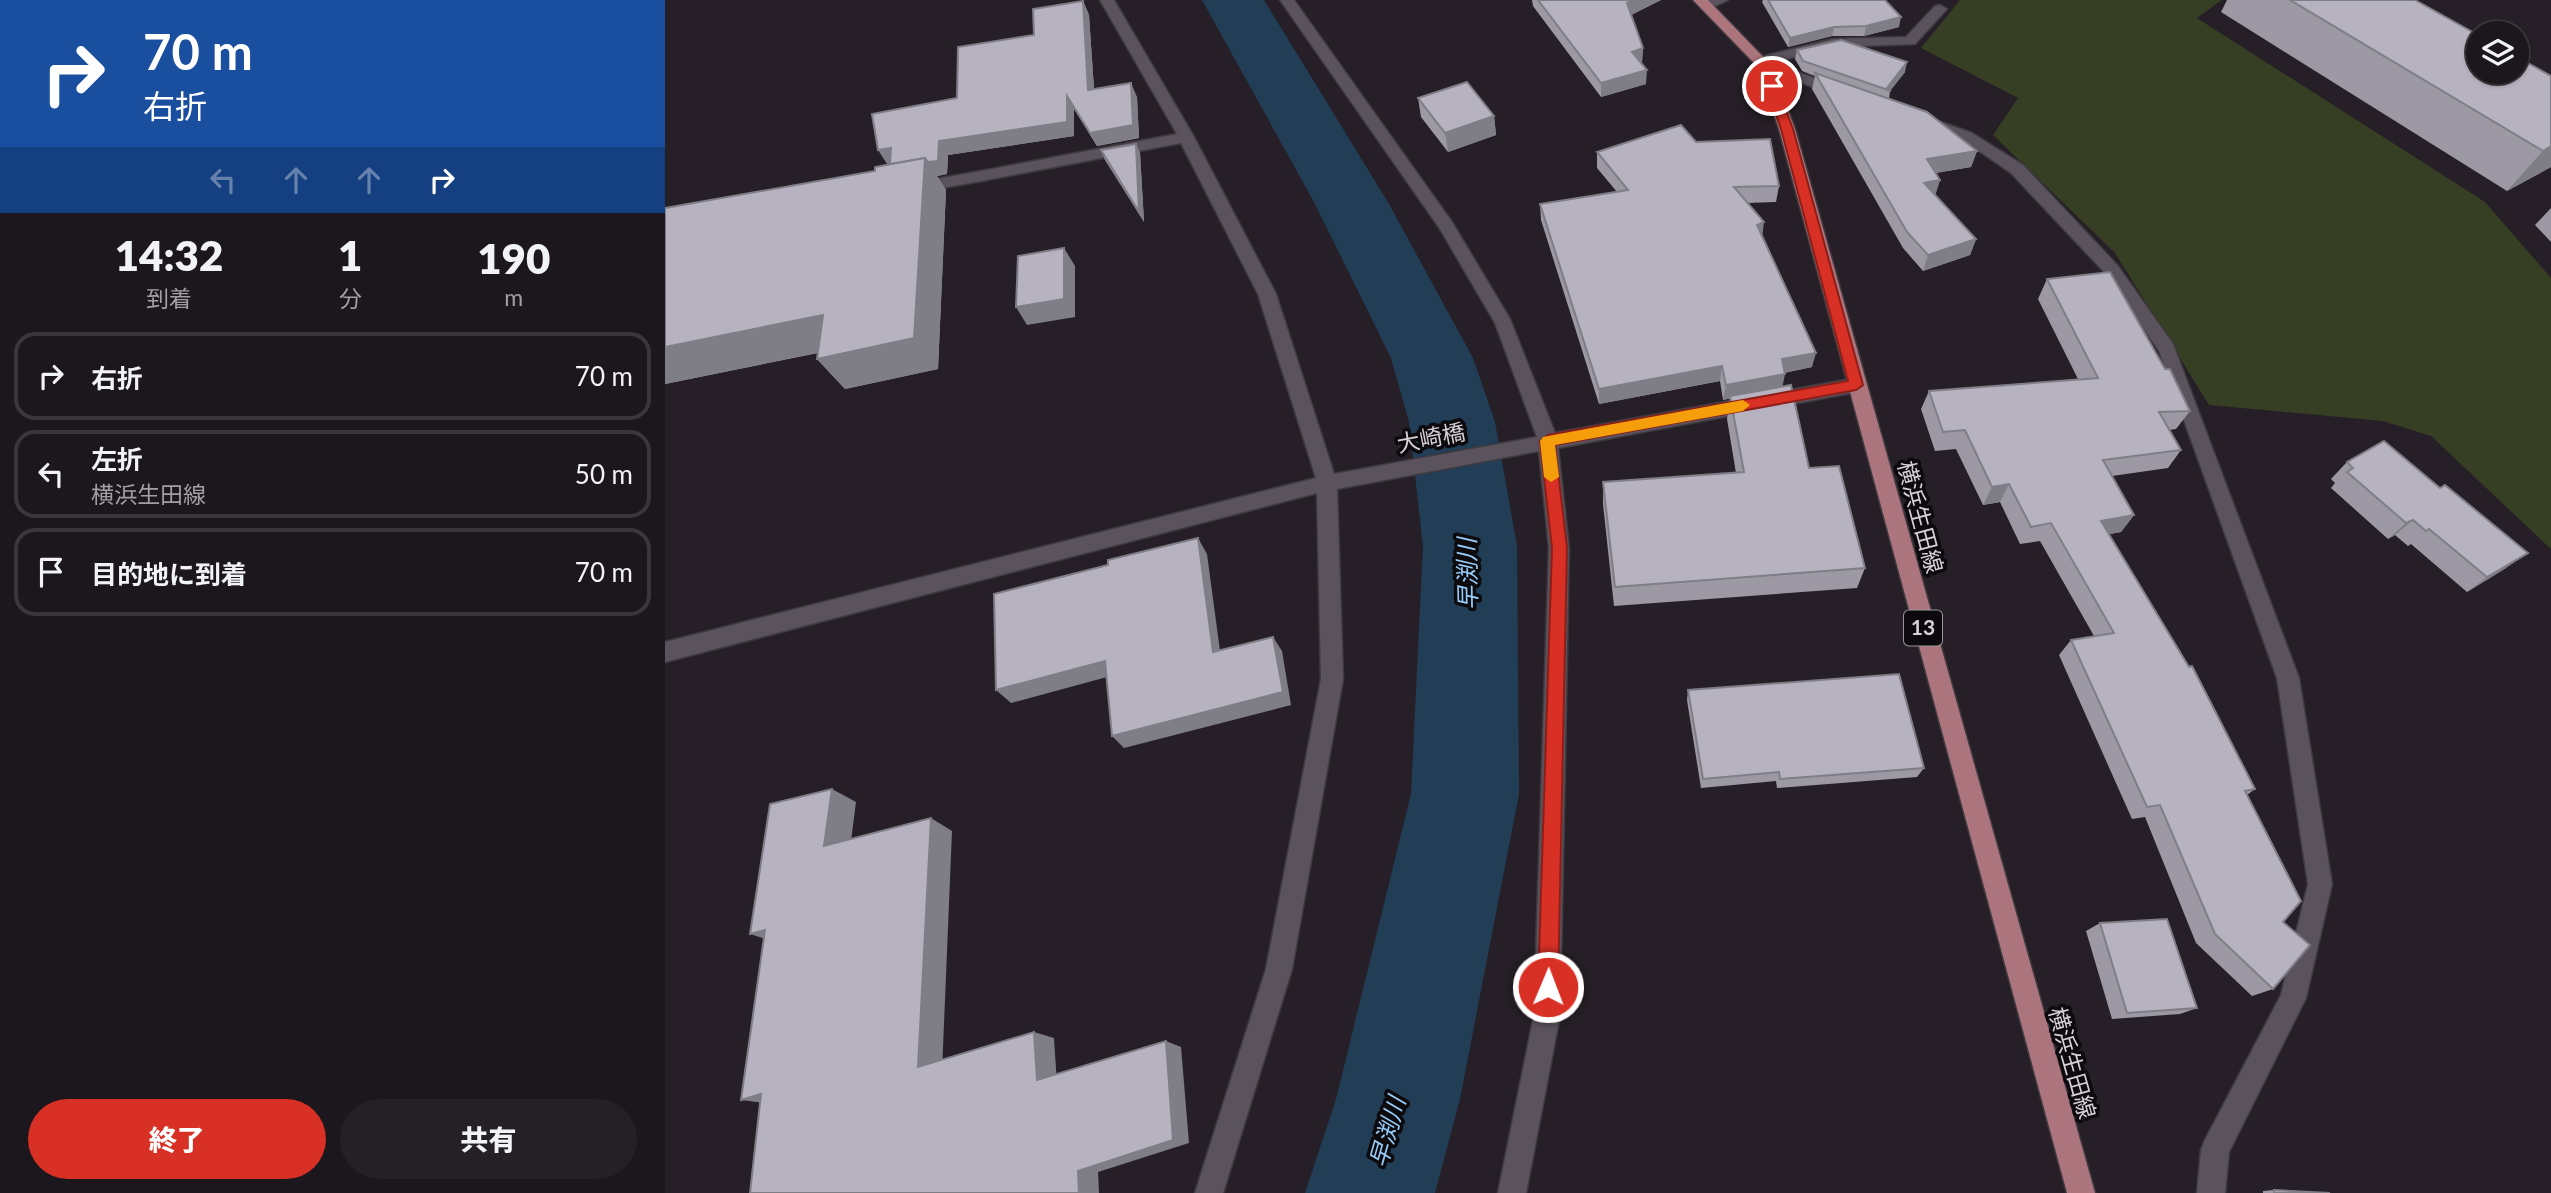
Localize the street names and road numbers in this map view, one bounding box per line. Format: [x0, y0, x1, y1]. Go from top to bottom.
street label: 大崎橋 [1394, 417, 1467, 457]
street label: 横浜生田線 [1893, 458, 1949, 576]
road number: 13 [1904, 610, 1942, 646]
street label: 横浜生田線 [2044, 1004, 2102, 1122]

